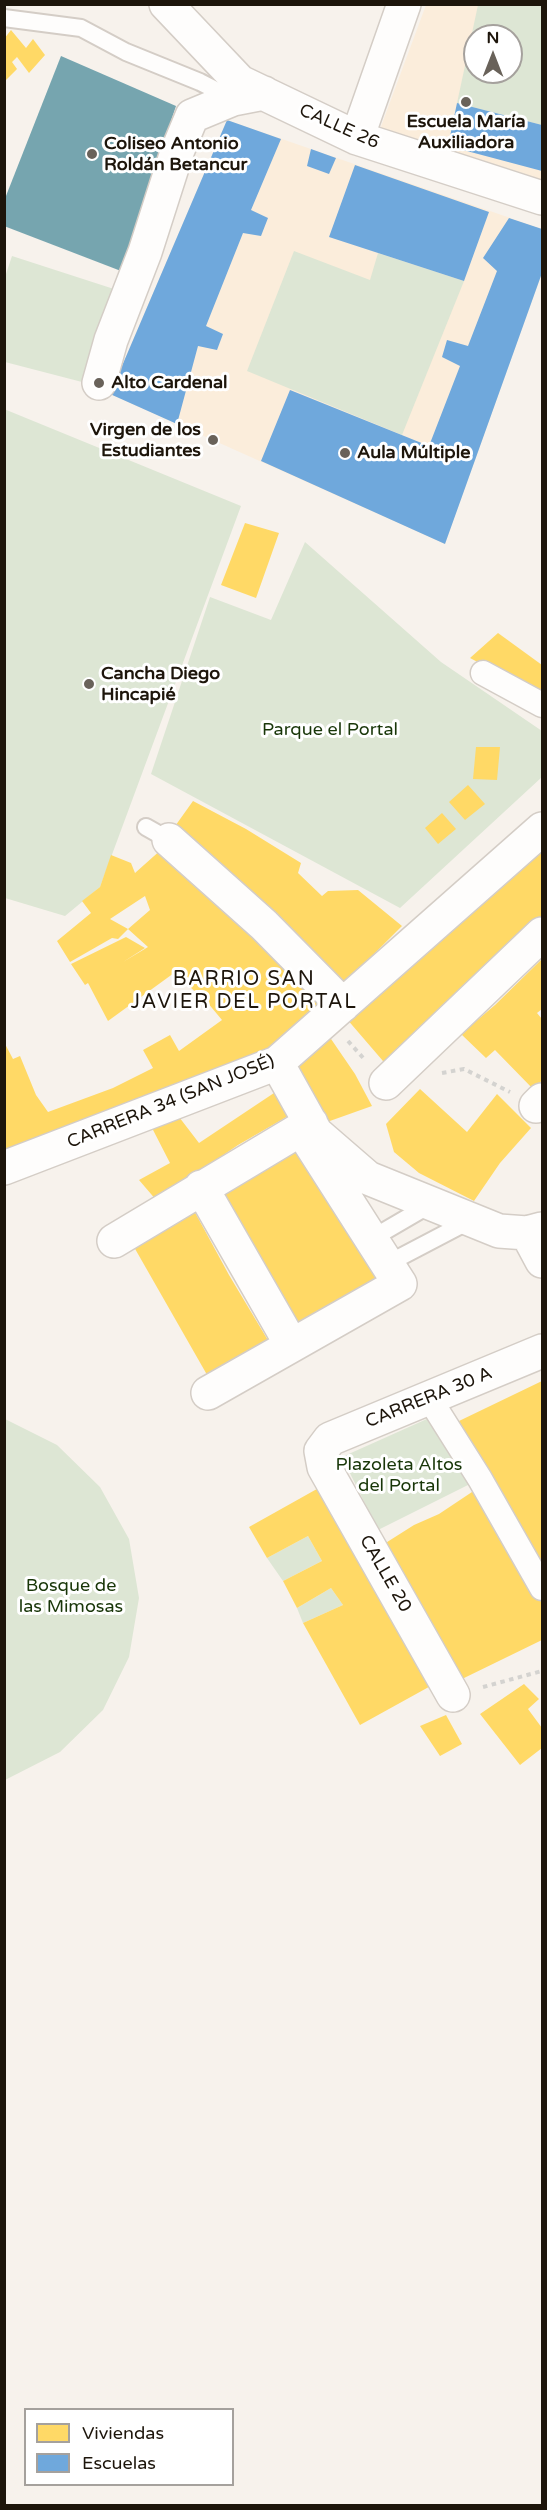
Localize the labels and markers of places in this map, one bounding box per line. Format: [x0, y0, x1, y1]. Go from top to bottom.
marker: Escuela María Auxiliadora [459, 95, 473, 109]
place label: Escuela María Auxiliadora [406, 111, 526, 154]
place label: Coliseo Antonio Roldán Betancur [104, 133, 247, 176]
marker: Coliseo Antonio Roldán Betancur [85, 147, 99, 161]
place label: Alto Cardenal [111, 372, 228, 394]
marker: Alto Cardenal [92, 376, 106, 390]
place label: Virgen de los Estudiantes [90, 419, 201, 462]
marker: Virgen de los Estudiantes [206, 433, 220, 447]
place label: Aula Múltiple [357, 442, 470, 464]
marker: Aula Múltiple [338, 446, 352, 460]
place label: Cancha Diego Hincapié [101, 663, 220, 706]
marker: Cancha Diego Hincapié [82, 677, 96, 691]

